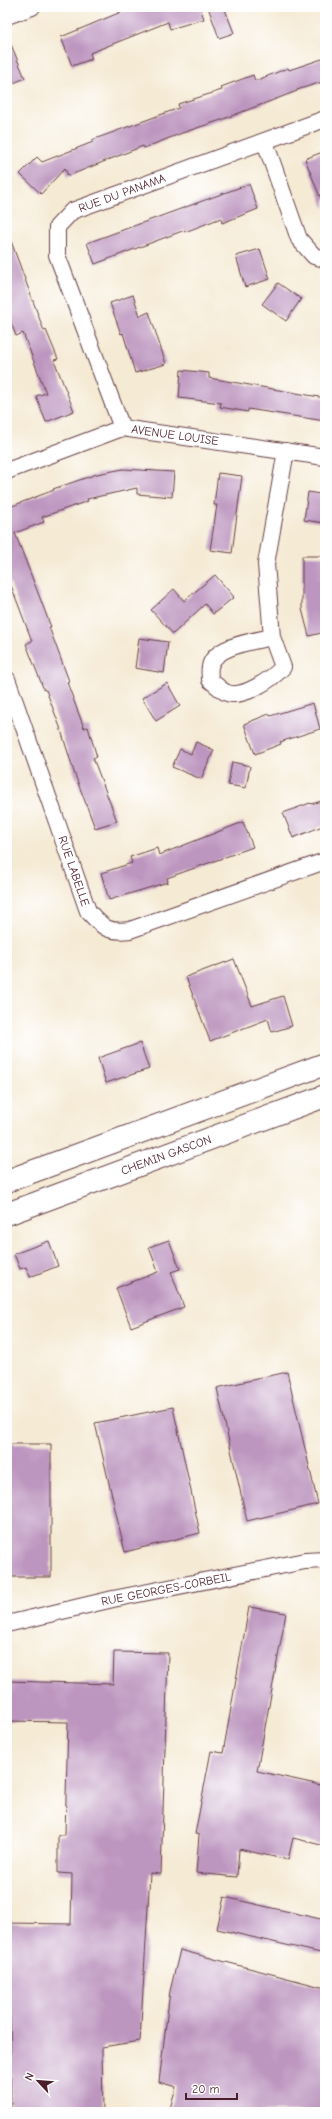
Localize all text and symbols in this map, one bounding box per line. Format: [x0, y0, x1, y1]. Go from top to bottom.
street label: RUE DU PANAMA [77, 171, 167, 215]
street label: AVENUE LOUISE [131, 422, 219, 448]
street label: RUE LABELLE [55, 834, 93, 908]
street label: CHEMIN GASCON [119, 1132, 213, 1178]
street label: RUE GEORGES-CORBEIL [100, 1570, 232, 1608]
north arrow [18, 2061, 58, 2101]
text: N [22, 2071, 37, 2083]
scale bar [186, 2075, 237, 2101]
text: 20 m [192, 2082, 220, 2096]

